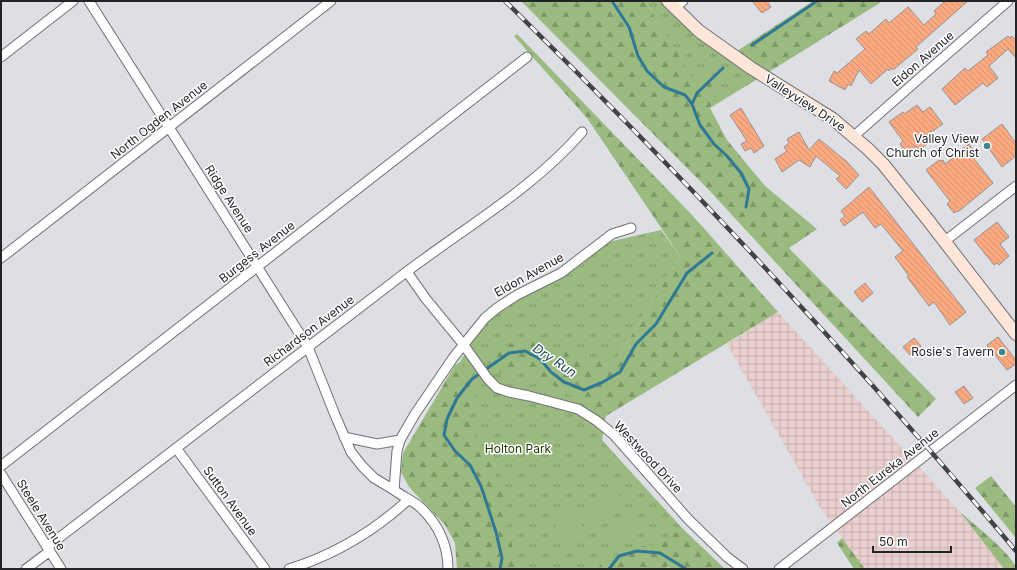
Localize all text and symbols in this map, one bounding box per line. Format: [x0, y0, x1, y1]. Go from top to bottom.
street label: Eldon Avenue [889, 28, 957, 90]
street label: Valleyview Drive [762, 71, 848, 134]
street label: North Ogden Avenue [107, 77, 210, 162]
place label: Valley View Church of Christ [886, 131, 979, 160]
marker: Valley View Church of Christ [982, 141, 992, 151]
street label: Ridge Avenue [202, 162, 257, 235]
street label: Burgess Avenue [216, 217, 297, 286]
street label: Eldon Avenue [491, 249, 566, 300]
street label: Richardson Avenue [261, 292, 357, 369]
water label: Dry Run [530, 340, 580, 381]
place label: Rosie's Tavern [911, 344, 994, 359]
marker: Rosie's Tavern [997, 347, 1007, 357]
street label: Westwood Drive [611, 417, 686, 496]
street label: North Eureka Avenue [838, 425, 942, 510]
park label: Holton Park [485, 441, 552, 456]
street label: Sutton Avenue [200, 463, 261, 538]
street label: Steele Avenue [14, 476, 69, 553]
scale bar [873, 528, 951, 554]
text: 50 m [879, 534, 908, 549]

